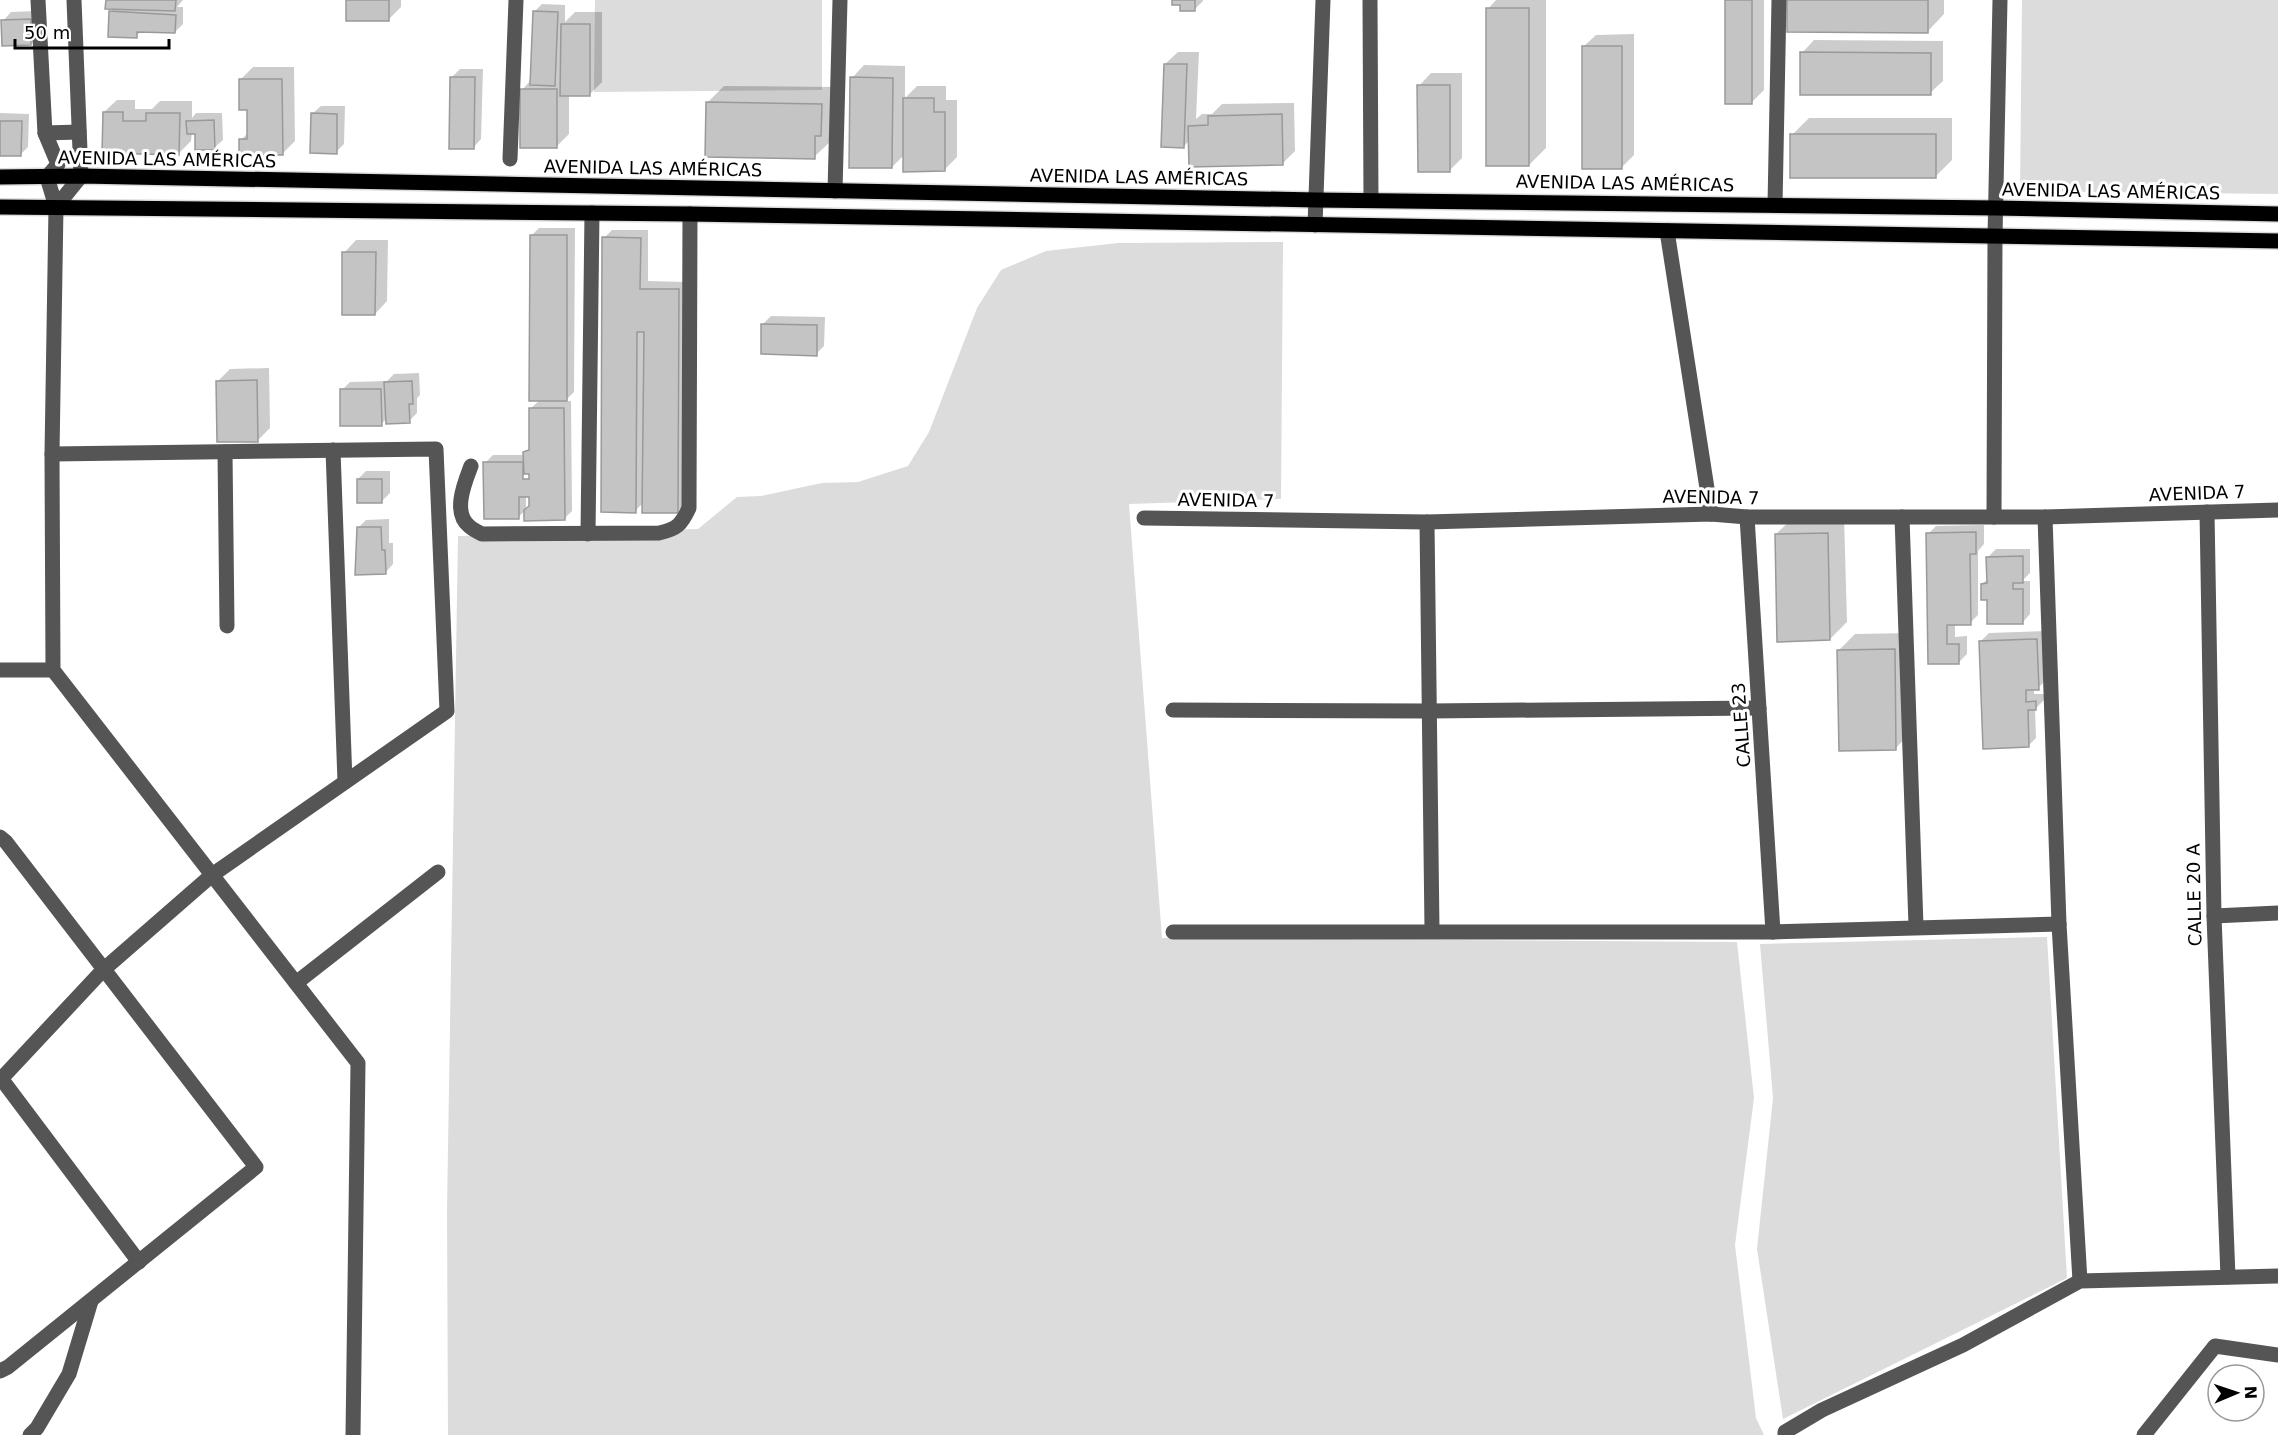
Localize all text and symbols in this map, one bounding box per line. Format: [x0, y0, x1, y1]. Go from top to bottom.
scale bar [15, 12, 170, 50]
text: 50 m [24, 22, 70, 43]
street label: AVENIDA LAS AMÉRICAS [58, 147, 276, 171]
street label: AVENIDA LAS AMÉRICAS [544, 156, 762, 180]
street label: AVENIDA LAS AMÉRICAS [1030, 165, 1248, 189]
street label: AVENIDA LAS AMÉRICAS [1516, 171, 1734, 195]
street label: AVENIDA LAS AMÉRICAS [2002, 179, 2220, 203]
street label: AVENIDA 7 [2148, 481, 2246, 505]
street label: AVENIDA 7 [1662, 486, 1760, 508]
street label: AVENIDA 7 [1177, 489, 1275, 511]
street label: CALLE 23 [1728, 682, 1754, 768]
street label: CALLE 20 A [2183, 843, 2205, 947]
north arrow [2206, 1363, 2266, 1423]
text: N [2241, 1385, 2260, 1400]

